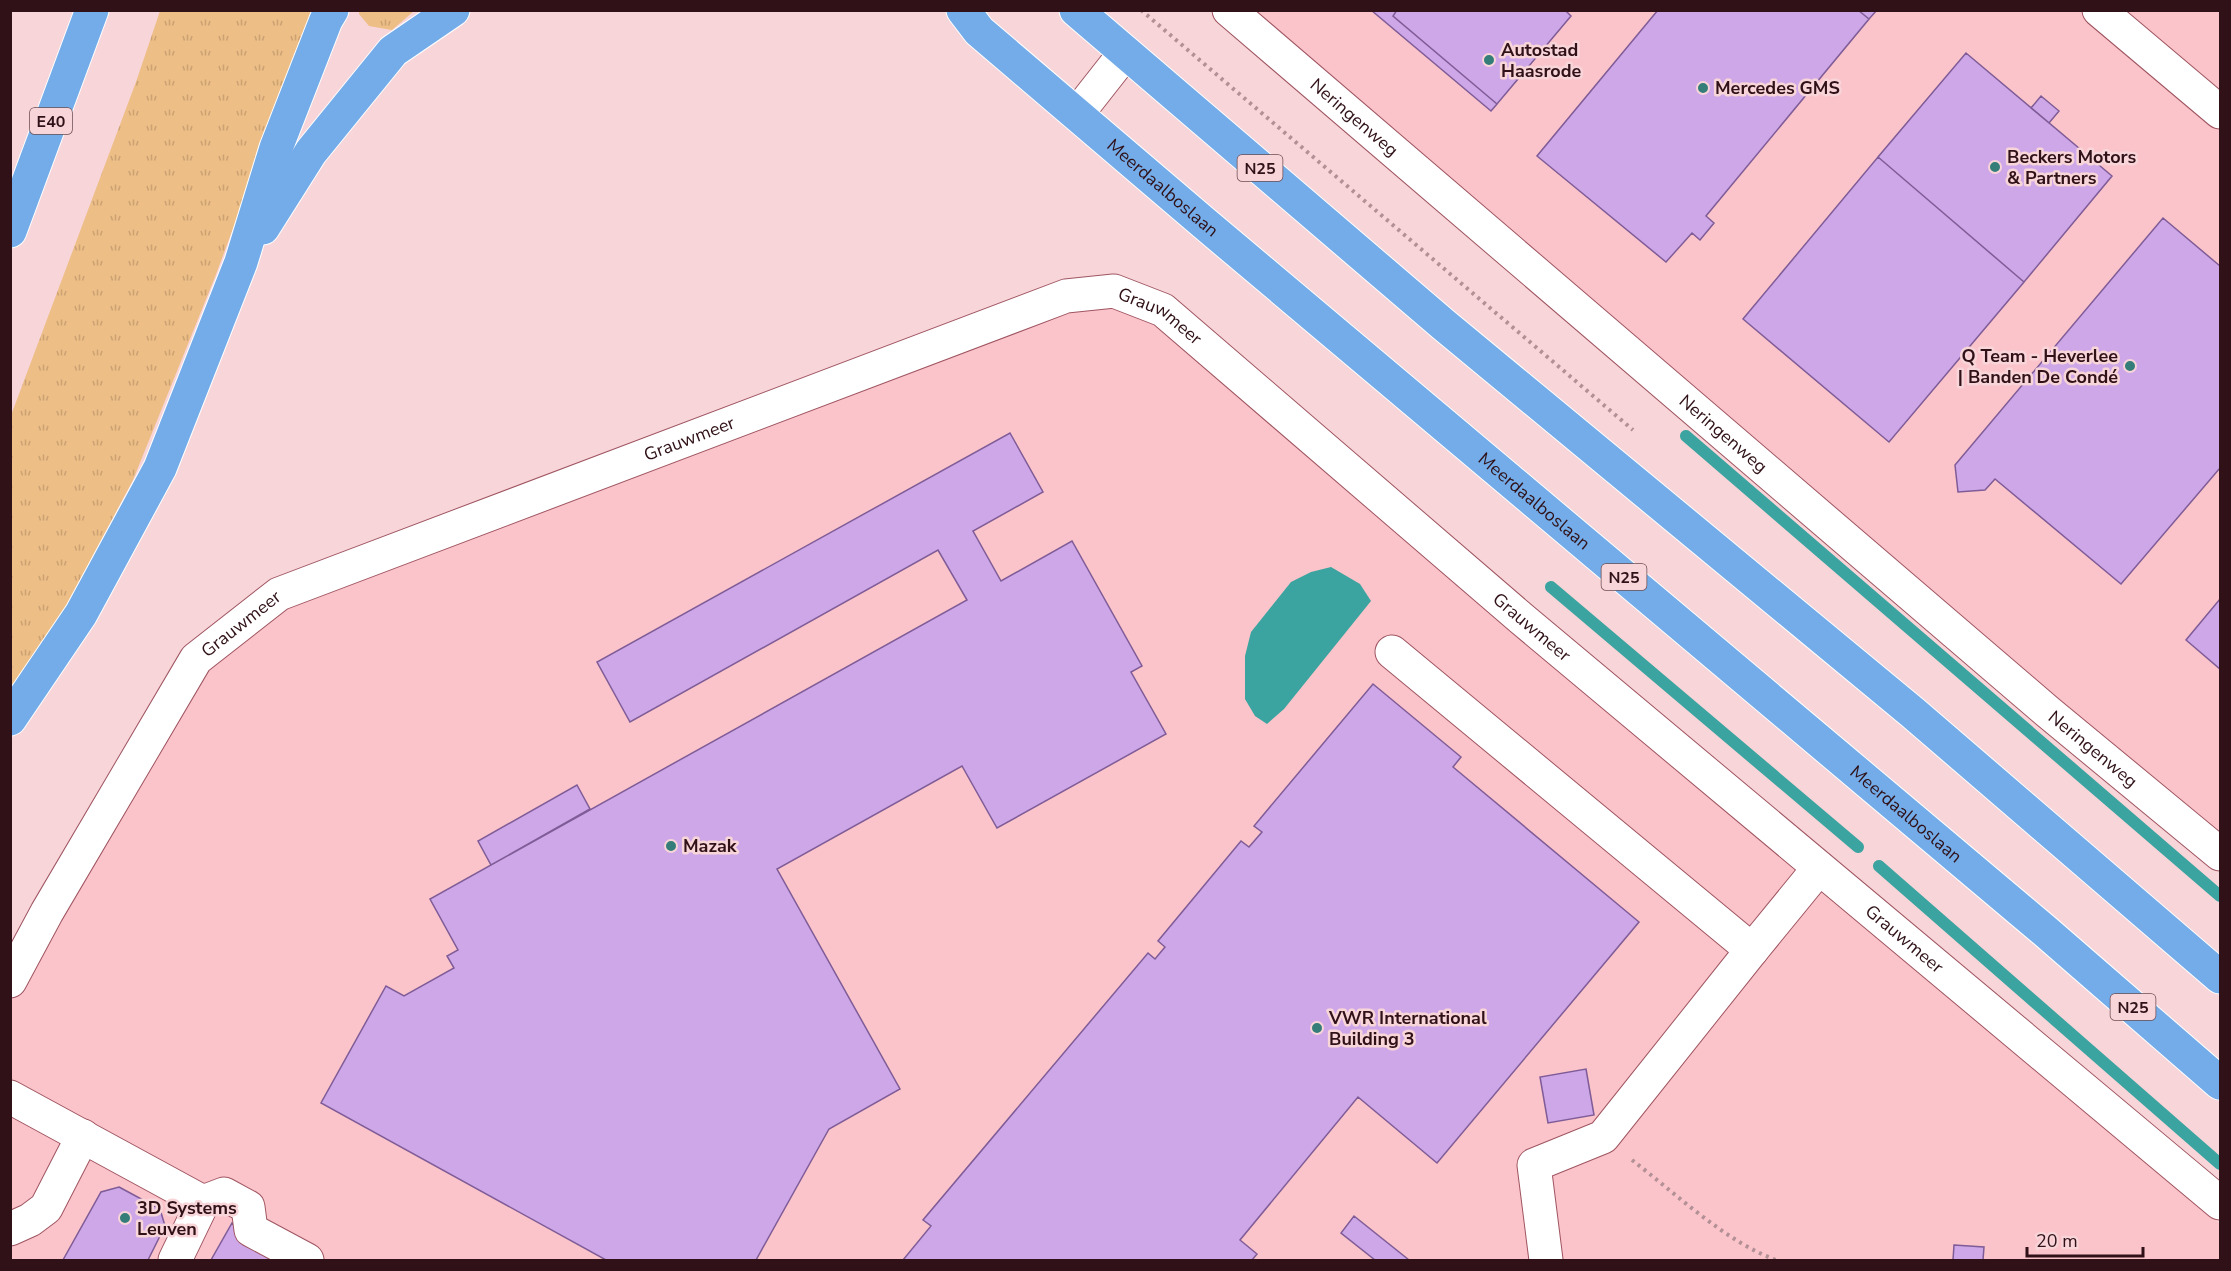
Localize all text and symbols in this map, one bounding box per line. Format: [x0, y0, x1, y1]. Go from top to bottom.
place label: Autostad Haasrode [1501, 38, 1581, 83]
marker: Autostad Haasrode [1482, 53, 1496, 67]
street label: Neringenweg [1305, 73, 1404, 162]
place label: Mercedes GMS [1715, 76, 1840, 100]
marker: Mercedes GMS [1696, 81, 1710, 95]
road number: E40 [30, 108, 72, 134]
street label: Meerdaalboslaan [1102, 133, 1224, 242]
place label: Beckers Motors & Partners [2007, 145, 2137, 190]
road number: N25 [1238, 155, 1282, 181]
marker: Beckers Motors & Partners [1988, 160, 2002, 174]
street label: Grauwmeer [1115, 282, 1208, 351]
place label: Q Team - Heverlee | Banden De Condé [1958, 344, 2118, 389]
marker: Q Team - Heverlee | Banden De Condé [2123, 359, 2137, 373]
street label: Neringenweg [1674, 389, 1773, 478]
street label: Grauwmeer [640, 410, 739, 467]
street label: Meerdaalboslaan [1473, 447, 1595, 555]
road number: N25 [1602, 564, 1646, 590]
street label: Grauwmeer [196, 585, 286, 663]
street label: Grauwmeer [1488, 587, 1576, 667]
street label: Neringenweg [2043, 705, 2143, 793]
street label: Meerdaalboslaan [1845, 760, 1967, 868]
place label: Mazak [683, 834, 737, 858]
marker: Mazak [664, 839, 678, 853]
street label: Grauwmeer [1860, 899, 1949, 979]
road number: N25 [2110, 994, 2156, 1020]
place label: VWR International Building 3 [1328, 1006, 1487, 1051]
marker: VWR International Building 3 [1310, 1021, 1324, 1035]
place label: 3D Systems Leuven [137, 1196, 237, 1241]
marker: 3D Systems Leuven [118, 1211, 132, 1225]
scale bar [2027, 1220, 2142, 1258]
text: 20 m [2036, 1229, 2078, 1253]

